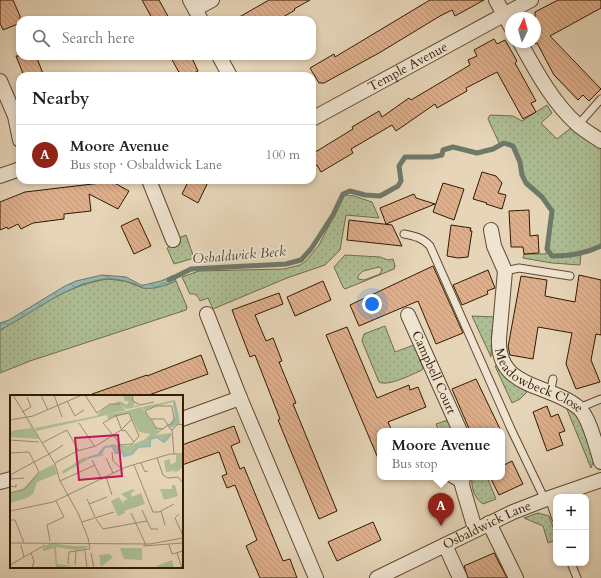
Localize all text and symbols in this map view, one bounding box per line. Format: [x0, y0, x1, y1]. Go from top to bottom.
north arrow [505, 12, 541, 48]
search box [16, 16, 316, 60]
icon: search [30, 27, 52, 49]
text: Search here [62, 28, 135, 48]
street label: Temple Avenue [365, 38, 451, 96]
text: Nearby [32, 87, 89, 110]
text: Moore Avenue [70, 136, 169, 156]
text: A [40, 146, 50, 164]
text: 100 m [266, 146, 300, 164]
text: Bus stop · Osbaldwick Lane [70, 156, 222, 174]
water label: Osbaldwick Beck [191, 241, 287, 269]
your location [362, 294, 382, 314]
street label: Campbell Court [407, 328, 460, 417]
street label: Meadowbeck Close [490, 346, 588, 417]
inset map [10, 395, 183, 568]
popup [377, 428, 505, 480]
text: Moore Avenue [391, 435, 491, 455]
text: Bus stop [391, 455, 438, 473]
pin: A [428, 493, 454, 526]
map controls [553, 494, 589, 566]
button: + [553, 494, 589, 530]
street label: Osbaldwick Lane [440, 497, 534, 554]
button: − [553, 530, 589, 566]

